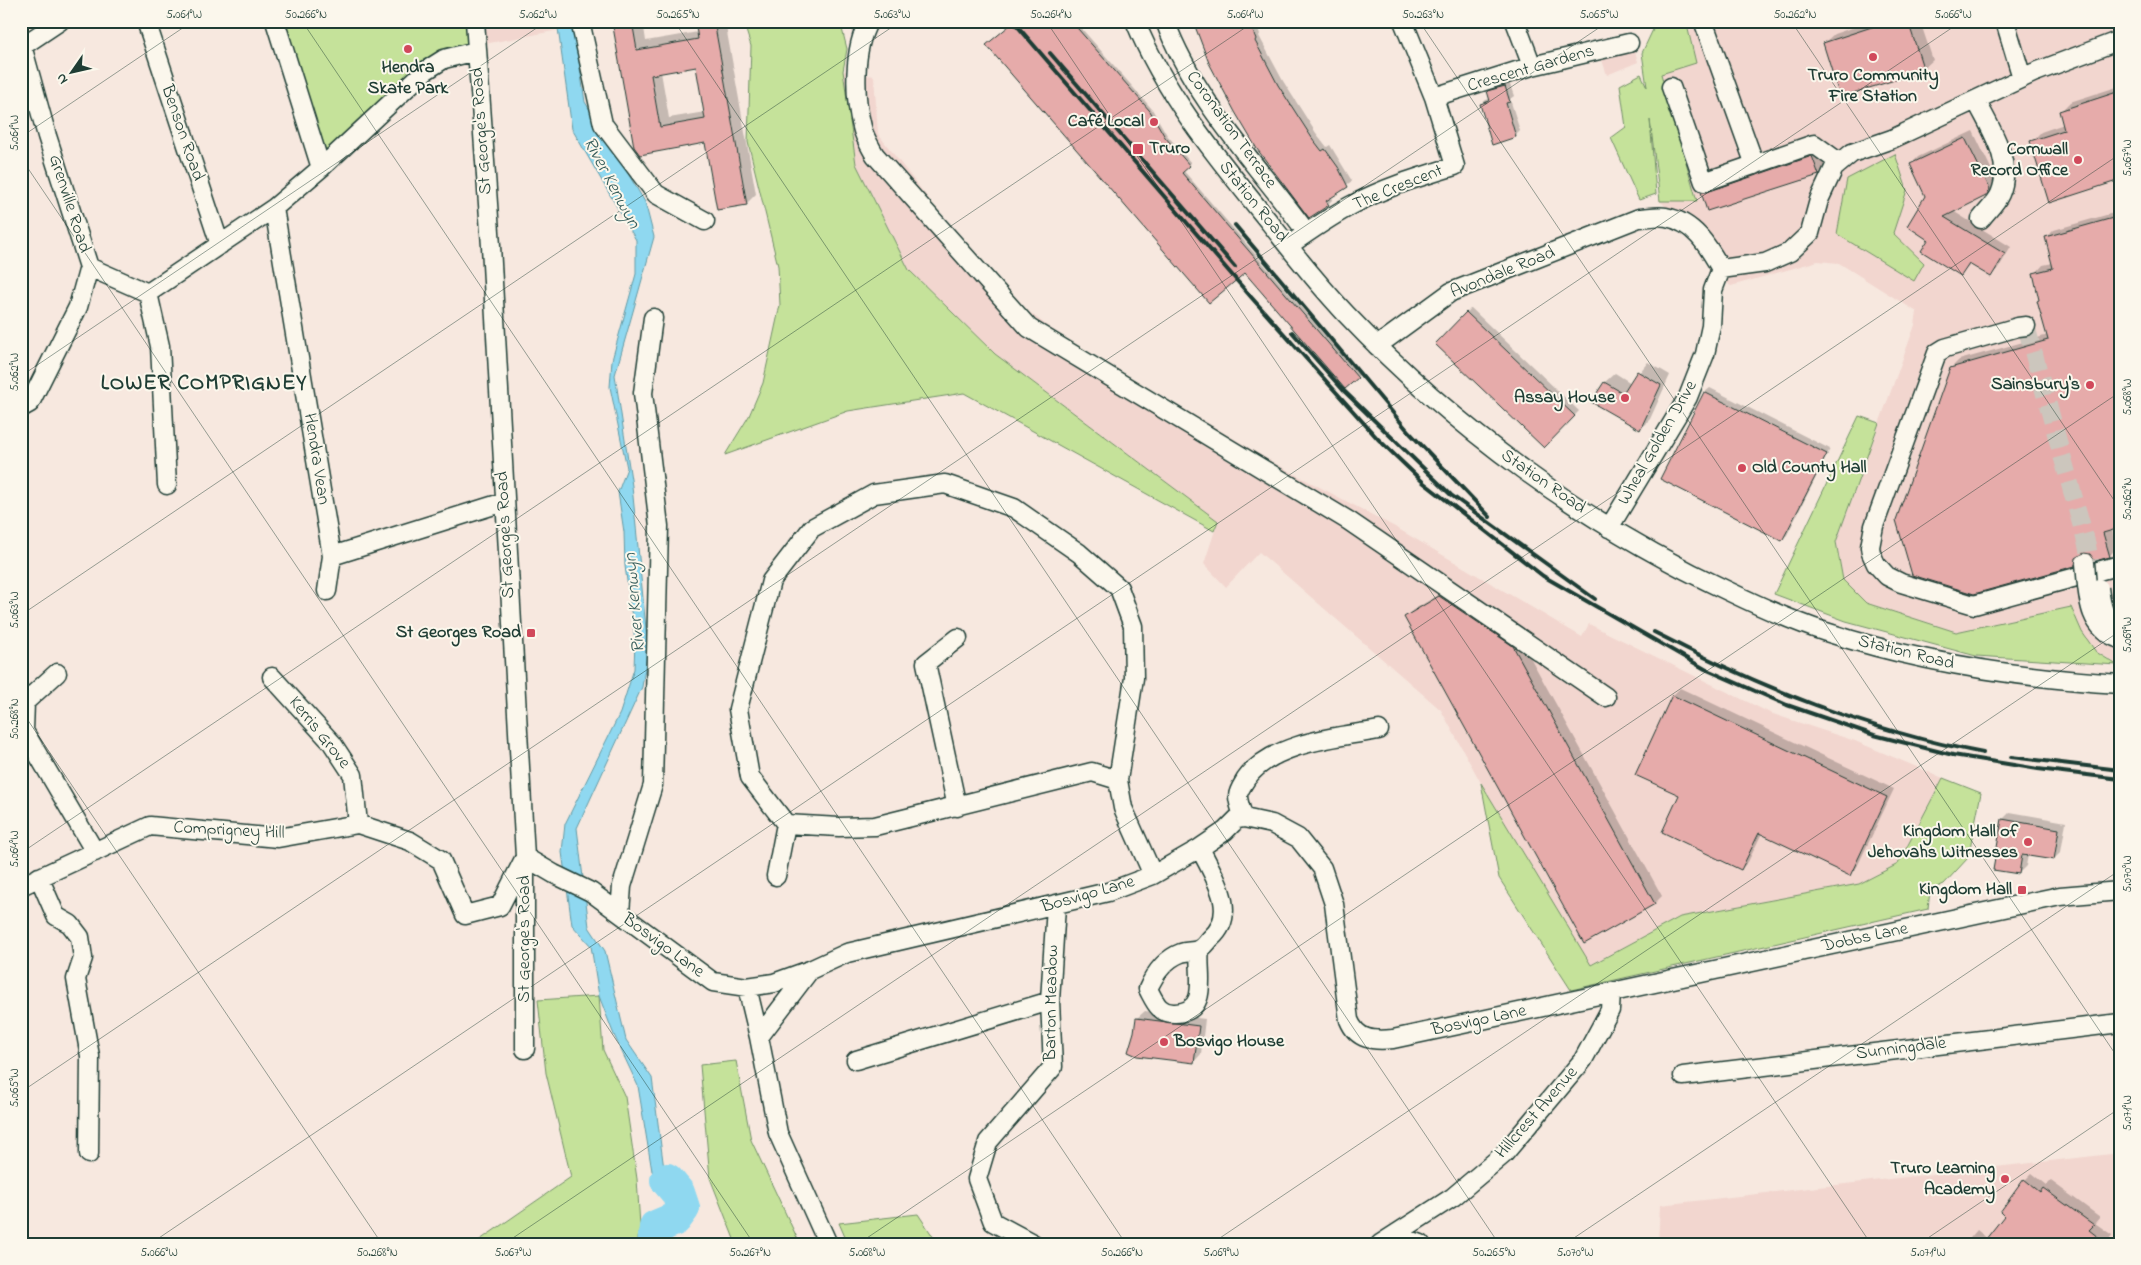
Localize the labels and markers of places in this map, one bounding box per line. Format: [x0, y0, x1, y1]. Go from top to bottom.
marker: Hendra Skate Park [402, 43, 414, 55]
marker: Truro Community Fire Station [1867, 51, 1879, 63]
place label: Hendra Skate Park [368, 55, 449, 102]
place label: Truro Community Fire Station [1807, 63, 1939, 110]
place label: Café Local [1068, 109, 1144, 135]
marker: Café Local [1148, 116, 1160, 128]
place label: Truro [1149, 136, 1190, 162]
place label: Cornwall Record Office [1971, 137, 2069, 184]
marker: Truro [1131, 142, 1145, 156]
marker: Cornwall Record Office [2072, 154, 2084, 166]
place label: Sainsbury's [1991, 372, 2080, 399]
marker: Sainsbury's [2084, 379, 2096, 391]
place label: Assay House [1514, 385, 1616, 412]
marker: Assay House [1619, 392, 1631, 404]
place label: Old County Hall [1752, 455, 1867, 482]
marker: Old County Hall [1736, 462, 1748, 474]
place label: St Georges Road [396, 620, 522, 647]
marker: St Georges Road [525, 627, 537, 639]
place label: Kingdom Hall of Jehovahs Witnesses [1868, 819, 2019, 866]
marker: Kingdom Hall of Jehovahs Witnesses [2022, 836, 2034, 848]
place label: Kingdom Hall [1919, 877, 2012, 904]
marker: Kingdom Hall [2016, 884, 2028, 896]
place label: Bosvigo House [1173, 1029, 1285, 1056]
marker: Bosvigo House [1158, 1036, 1170, 1048]
place label: Truro Learning Academy [1890, 1156, 1995, 1204]
marker: Truro Learning Academy [1999, 1173, 2011, 1185]

